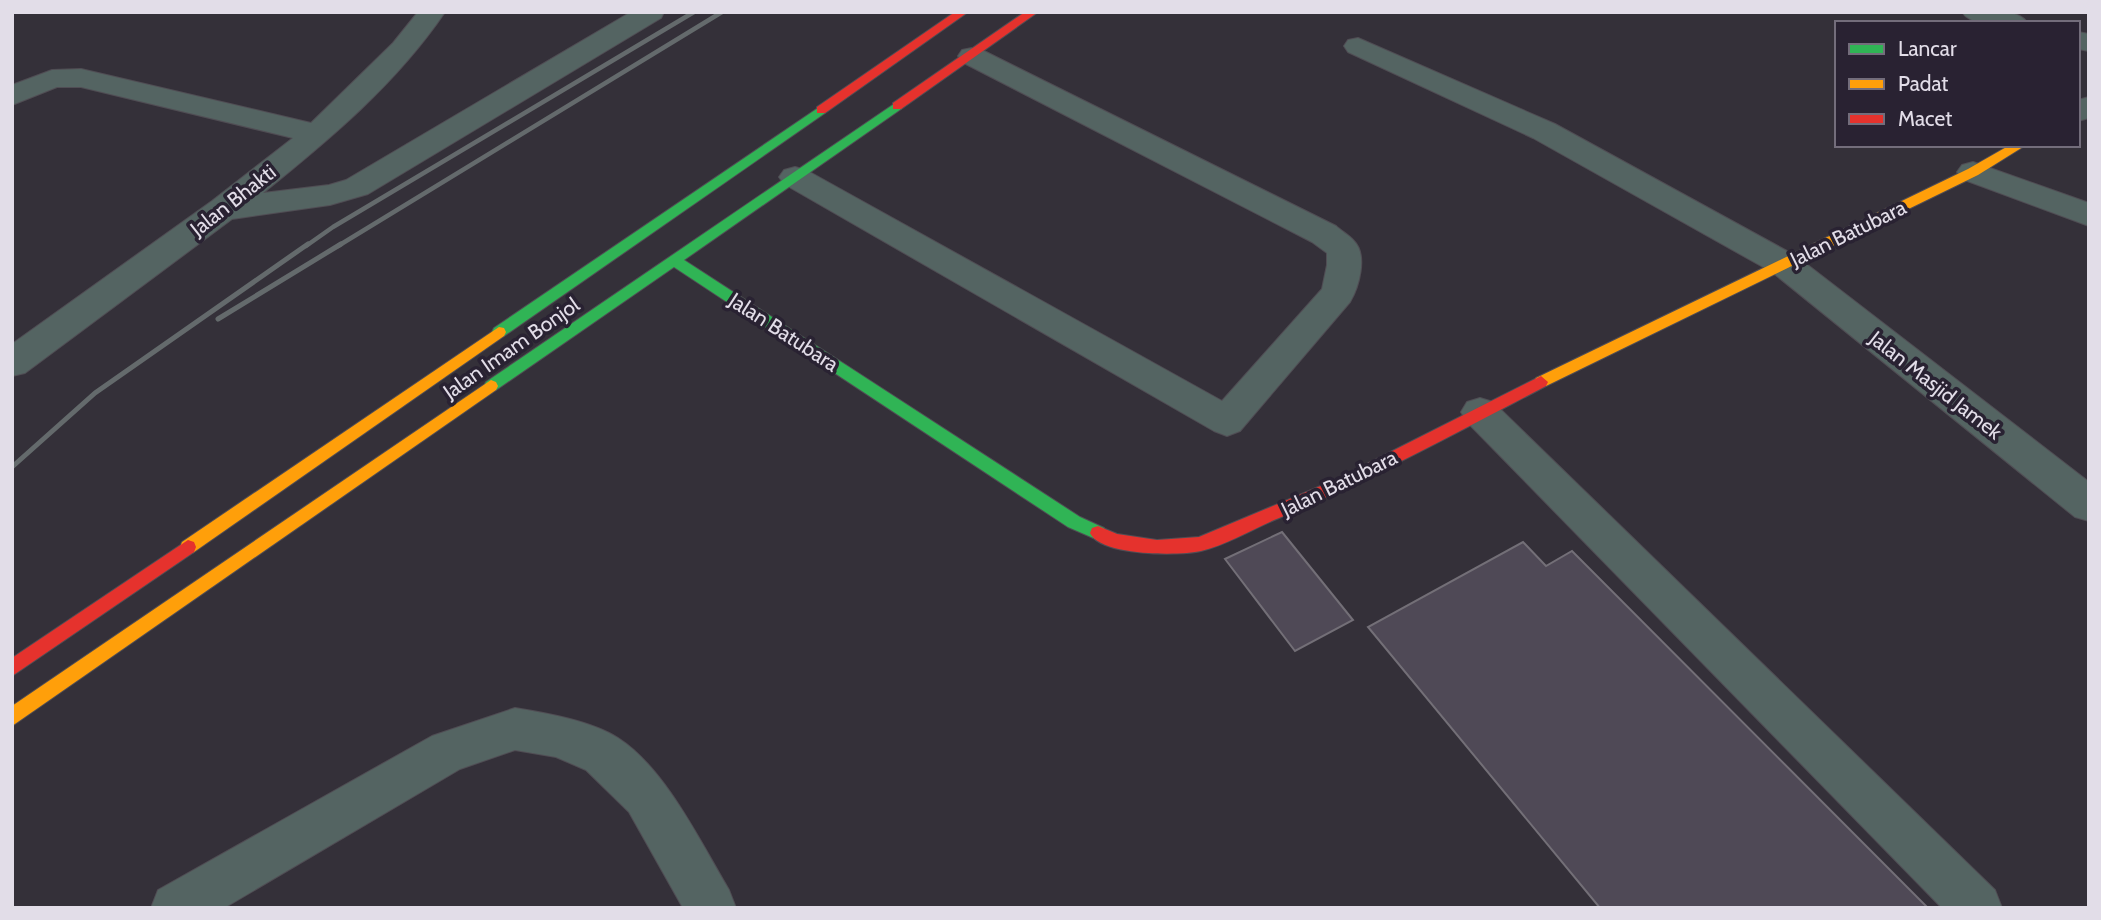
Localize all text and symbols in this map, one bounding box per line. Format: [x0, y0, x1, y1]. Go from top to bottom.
legend [1835, 21, 2080, 147]
text: Lancar [1898, 36, 1957, 61]
text: Padat [1898, 71, 1948, 96]
text: Macet [1898, 106, 1952, 131]
street label: Jalan Bhakti [185, 159, 281, 242]
street label: Jalan Batubara [1785, 194, 1910, 272]
street label: Jalan Batubara [724, 287, 843, 377]
street label: Jalan Imam Bonjol [437, 292, 584, 406]
street label: Jalan Masjid Jamek [1863, 325, 2008, 446]
street label: Jalan Batubara [1276, 444, 1401, 522]

